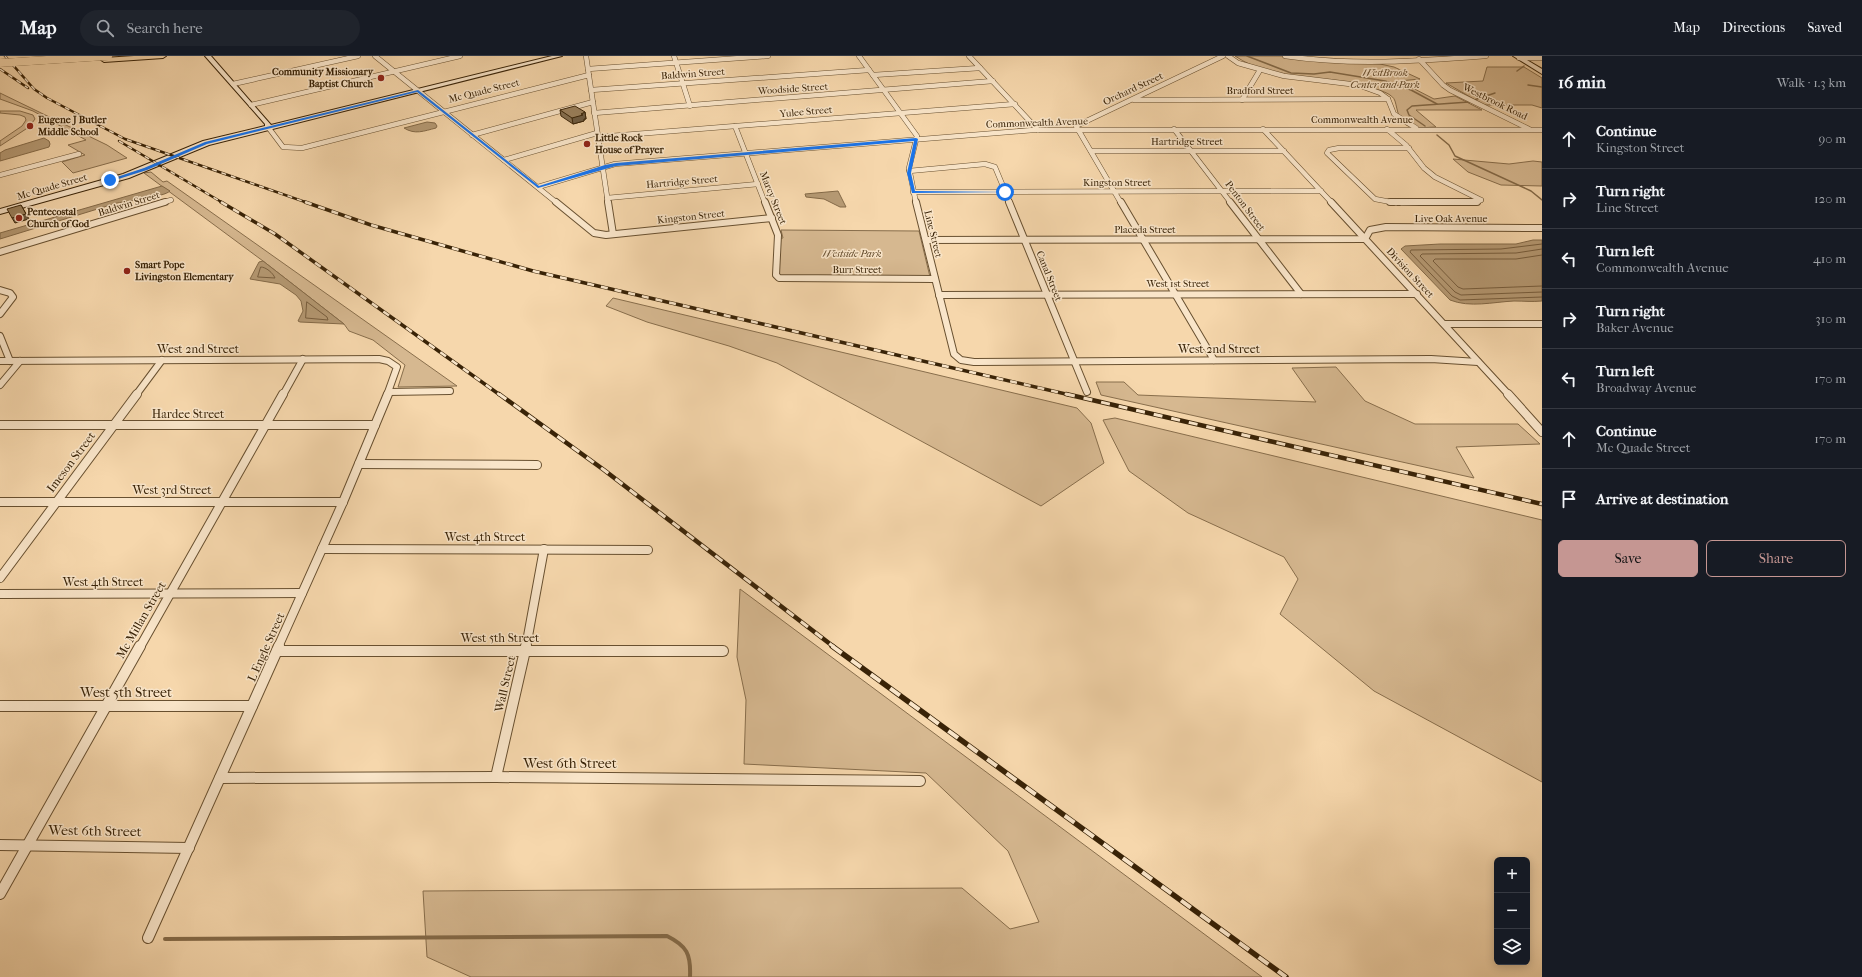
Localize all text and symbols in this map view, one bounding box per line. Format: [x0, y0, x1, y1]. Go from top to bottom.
search box [80, 10, 360, 46]
text: Map [20, 17, 56, 39]
icon: search [94, 17, 116, 39]
text: Search here [126, 19, 203, 37]
text: Map [1673, 19, 1700, 36]
text: Directions [1722, 19, 1785, 36]
text: Saved [1807, 19, 1842, 36]
place label: Community Missionary Baptist Church [272, 66, 374, 90]
street label: Baldwin Street [661, 66, 726, 82]
park label: WestBrook Center and Park [1350, 67, 1420, 91]
street label: Orchard Street [1101, 70, 1165, 108]
text: 16 min [1558, 72, 1606, 92]
marker: Community Missionary Baptist Church [376, 73, 386, 83]
text: Walk · 1.3 km [1777, 75, 1846, 90]
street label: Mc Quade Street [447, 76, 521, 106]
street label: Woodside Street [757, 81, 829, 98]
street label: Westbrook Road [1460, 81, 1530, 123]
street label: Bradford Street [1226, 85, 1294, 97]
street label: Yulee Street [778, 104, 833, 120]
place label: Eugene J Butler Middle School [37, 114, 107, 138]
street label: Commonwealth Avenue [1311, 114, 1413, 126]
street label: Commonwealth Avenue [986, 115, 1088, 131]
marker: Eugene J Butler Middle School [25, 121, 35, 131]
text: Continue [1596, 122, 1656, 140]
icon: ahead [1558, 128, 1580, 150]
text: 90 m [1818, 131, 1846, 146]
place label: Little Rock House of Prayer [595, 132, 664, 156]
street label: Hartridge Street [1151, 136, 1223, 148]
marker: Little Rock House of Prayer [582, 139, 592, 149]
text: Kingston Street [1596, 140, 1684, 155]
street label: Marcy Street [757, 170, 789, 227]
street label: Mc Quade Street [15, 171, 89, 203]
route end [101, 171, 119, 189]
street label: Hartridge Street [646, 173, 719, 191]
street label: Kingston Street [1083, 177, 1151, 189]
street label: Penton Street [1222, 179, 1268, 234]
text: Turn right [1596, 182, 1665, 200]
route start [996, 183, 1014, 201]
icon: right [1558, 188, 1580, 210]
street label: Baldwin Street [97, 189, 162, 219]
text: 120 m [1814, 191, 1846, 206]
text: Line Street [1596, 200, 1659, 215]
place label: Pentecostal Church of God [27, 206, 90, 230]
street label: Kingston Street [657, 207, 726, 227]
street label: Line Street [921, 209, 945, 259]
marker: Pentecostal Church of God [14, 213, 24, 223]
street label: Live Oak Avenue [1415, 213, 1487, 225]
street label: Placeda Street [1114, 224, 1176, 236]
text: Turn left [1596, 242, 1654, 260]
street label: Division Street [1384, 245, 1437, 301]
park label: Westside Park [823, 248, 881, 260]
icon: left [1558, 248, 1580, 270]
street label: Canal Street [1033, 249, 1065, 303]
text: 410 m [1813, 251, 1846, 266]
place label: Smart Pope Livingston Elementary [135, 259, 234, 283]
text: Commonwealth Avenue [1596, 260, 1729, 275]
street label: Burr Street [832, 264, 882, 276]
marker: Smart Pope Livingston Elementary [122, 266, 132, 276]
street label: West 1st Street [1146, 278, 1210, 290]
text: Turn right [1596, 302, 1665, 320]
icon: right [1558, 308, 1580, 330]
text: 310 m [1815, 311, 1846, 326]
text: Baker Avenue [1596, 320, 1674, 335]
street label: West 2nd Street [156, 342, 240, 356]
street label: West 2nd Street [1177, 342, 1261, 356]
text: Turn left [1596, 362, 1654, 380]
icon: left [1558, 368, 1580, 390]
text: 170 m [1814, 371, 1846, 386]
text: Broadway Avenue [1596, 380, 1697, 395]
street label: Hardee Street [152, 407, 225, 421]
text: Continue [1596, 422, 1656, 440]
street label: Imeson Street [44, 428, 99, 495]
icon: ahead [1558, 428, 1580, 450]
text: 170 m [1814, 431, 1846, 446]
text: Mc Quade Street [1596, 440, 1690, 455]
street label: West 3rd Street [132, 483, 212, 497]
icon: arrive [1558, 488, 1580, 510]
text: Arrive at destination [1596, 490, 1728, 508]
street label: West 4th Street [444, 530, 526, 544]
button: Save [1558, 540, 1698, 577]
button: Share [1706, 540, 1846, 577]
street label: West 4th Street [62, 575, 144, 589]
street label: Mc Millan Street [113, 578, 169, 661]
street label: L Engle Street [245, 610, 288, 684]
street label: West 5th Street [460, 631, 540, 645]
street label: Wall Street [491, 654, 518, 715]
street label: West 5th Street [79, 684, 172, 701]
street label: West 6th Street [522, 755, 617, 772]
street label: West 6th Street [47, 822, 142, 840]
map controls [1494, 857, 1530, 965]
button: + [1494, 857, 1530, 893]
button: − [1494, 893, 1530, 929]
button: layers [1494, 929, 1530, 965]

